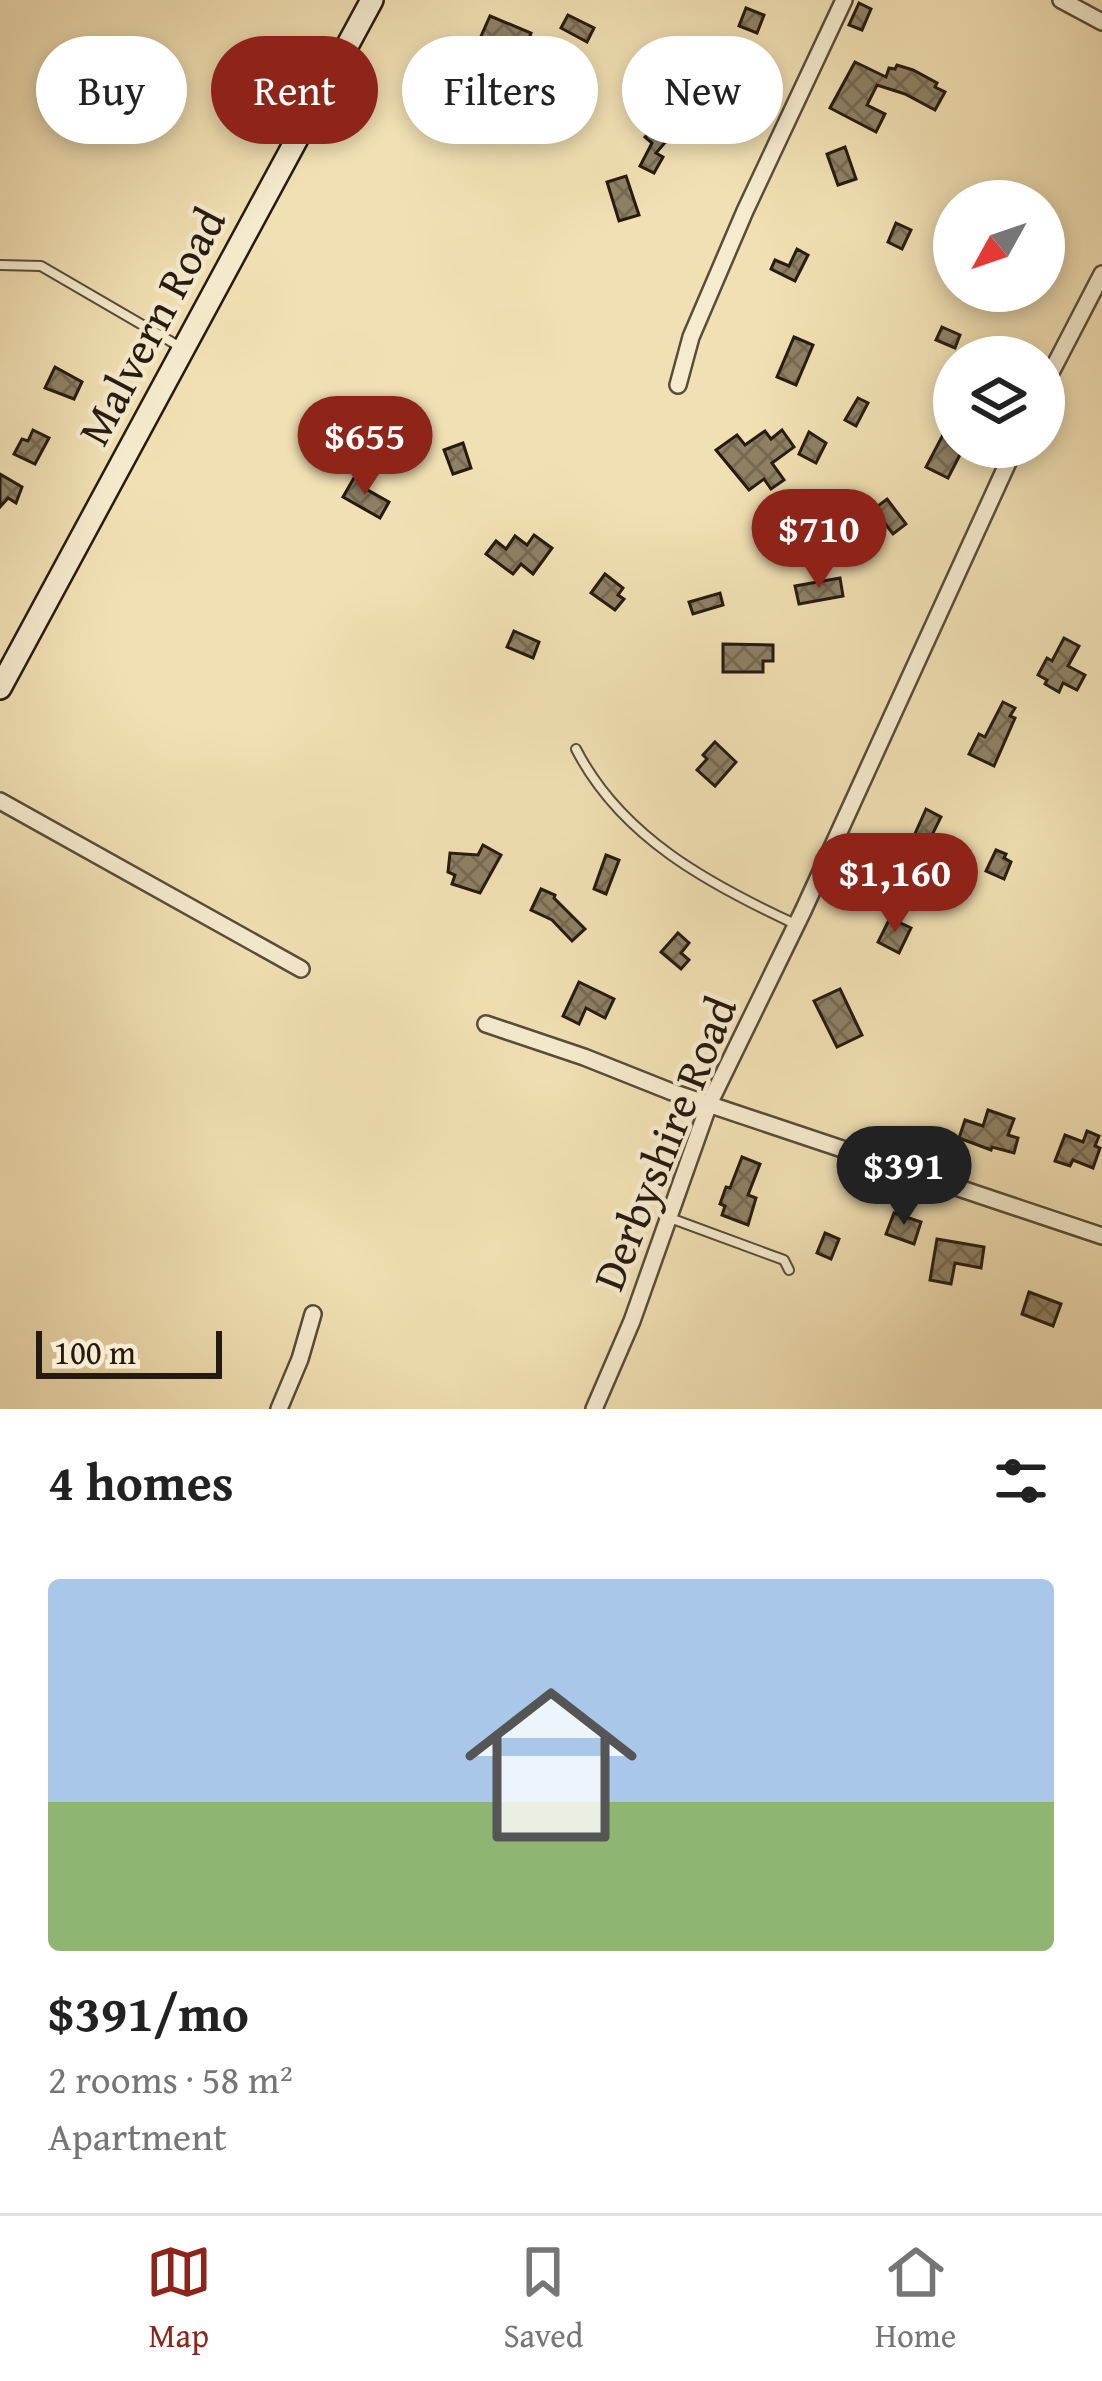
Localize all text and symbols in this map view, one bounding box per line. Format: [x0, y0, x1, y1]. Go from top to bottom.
chip: Buy [36, 36, 187, 144]
chip: Rent [211, 36, 378, 144]
chip: Filters [402, 36, 598, 144]
chip: New [622, 36, 783, 144]
north arrow [933, 180, 1065, 312]
map controls [933, 180, 1065, 468]
street label: Malvern Road [61, 195, 241, 456]
button: layers [933, 336, 1065, 468]
pin: $655 [294, 396, 436, 498]
text: $655 [325, 406, 405, 463]
pin: $710 [748, 489, 890, 591]
text: $710 [779, 499, 859, 556]
pin: $1,160 [797, 833, 993, 935]
text: $1,160 [839, 843, 951, 900]
street label: Derbyshire Road [575, 986, 752, 1299]
pin: $391 [833, 1126, 975, 1228]
text: $391 [864, 1136, 944, 1193]
scale bar [36, 1325, 222, 1378]
text: 100 m [54, 1328, 136, 1376]
text: 4 homes [48, 1444, 234, 1519]
icon: filters [988, 1448, 1054, 1514]
icon: home [443, 1657, 659, 1873]
text: $391/mo [48, 1975, 249, 2050]
text: 2 rooms · 58 m² [48, 2050, 293, 2107]
text: Apartment [48, 2107, 227, 2164]
tab: Map [146, 2239, 212, 2359]
tab: Saved [503, 2239, 583, 2359]
tab: Home [875, 2239, 956, 2359]

